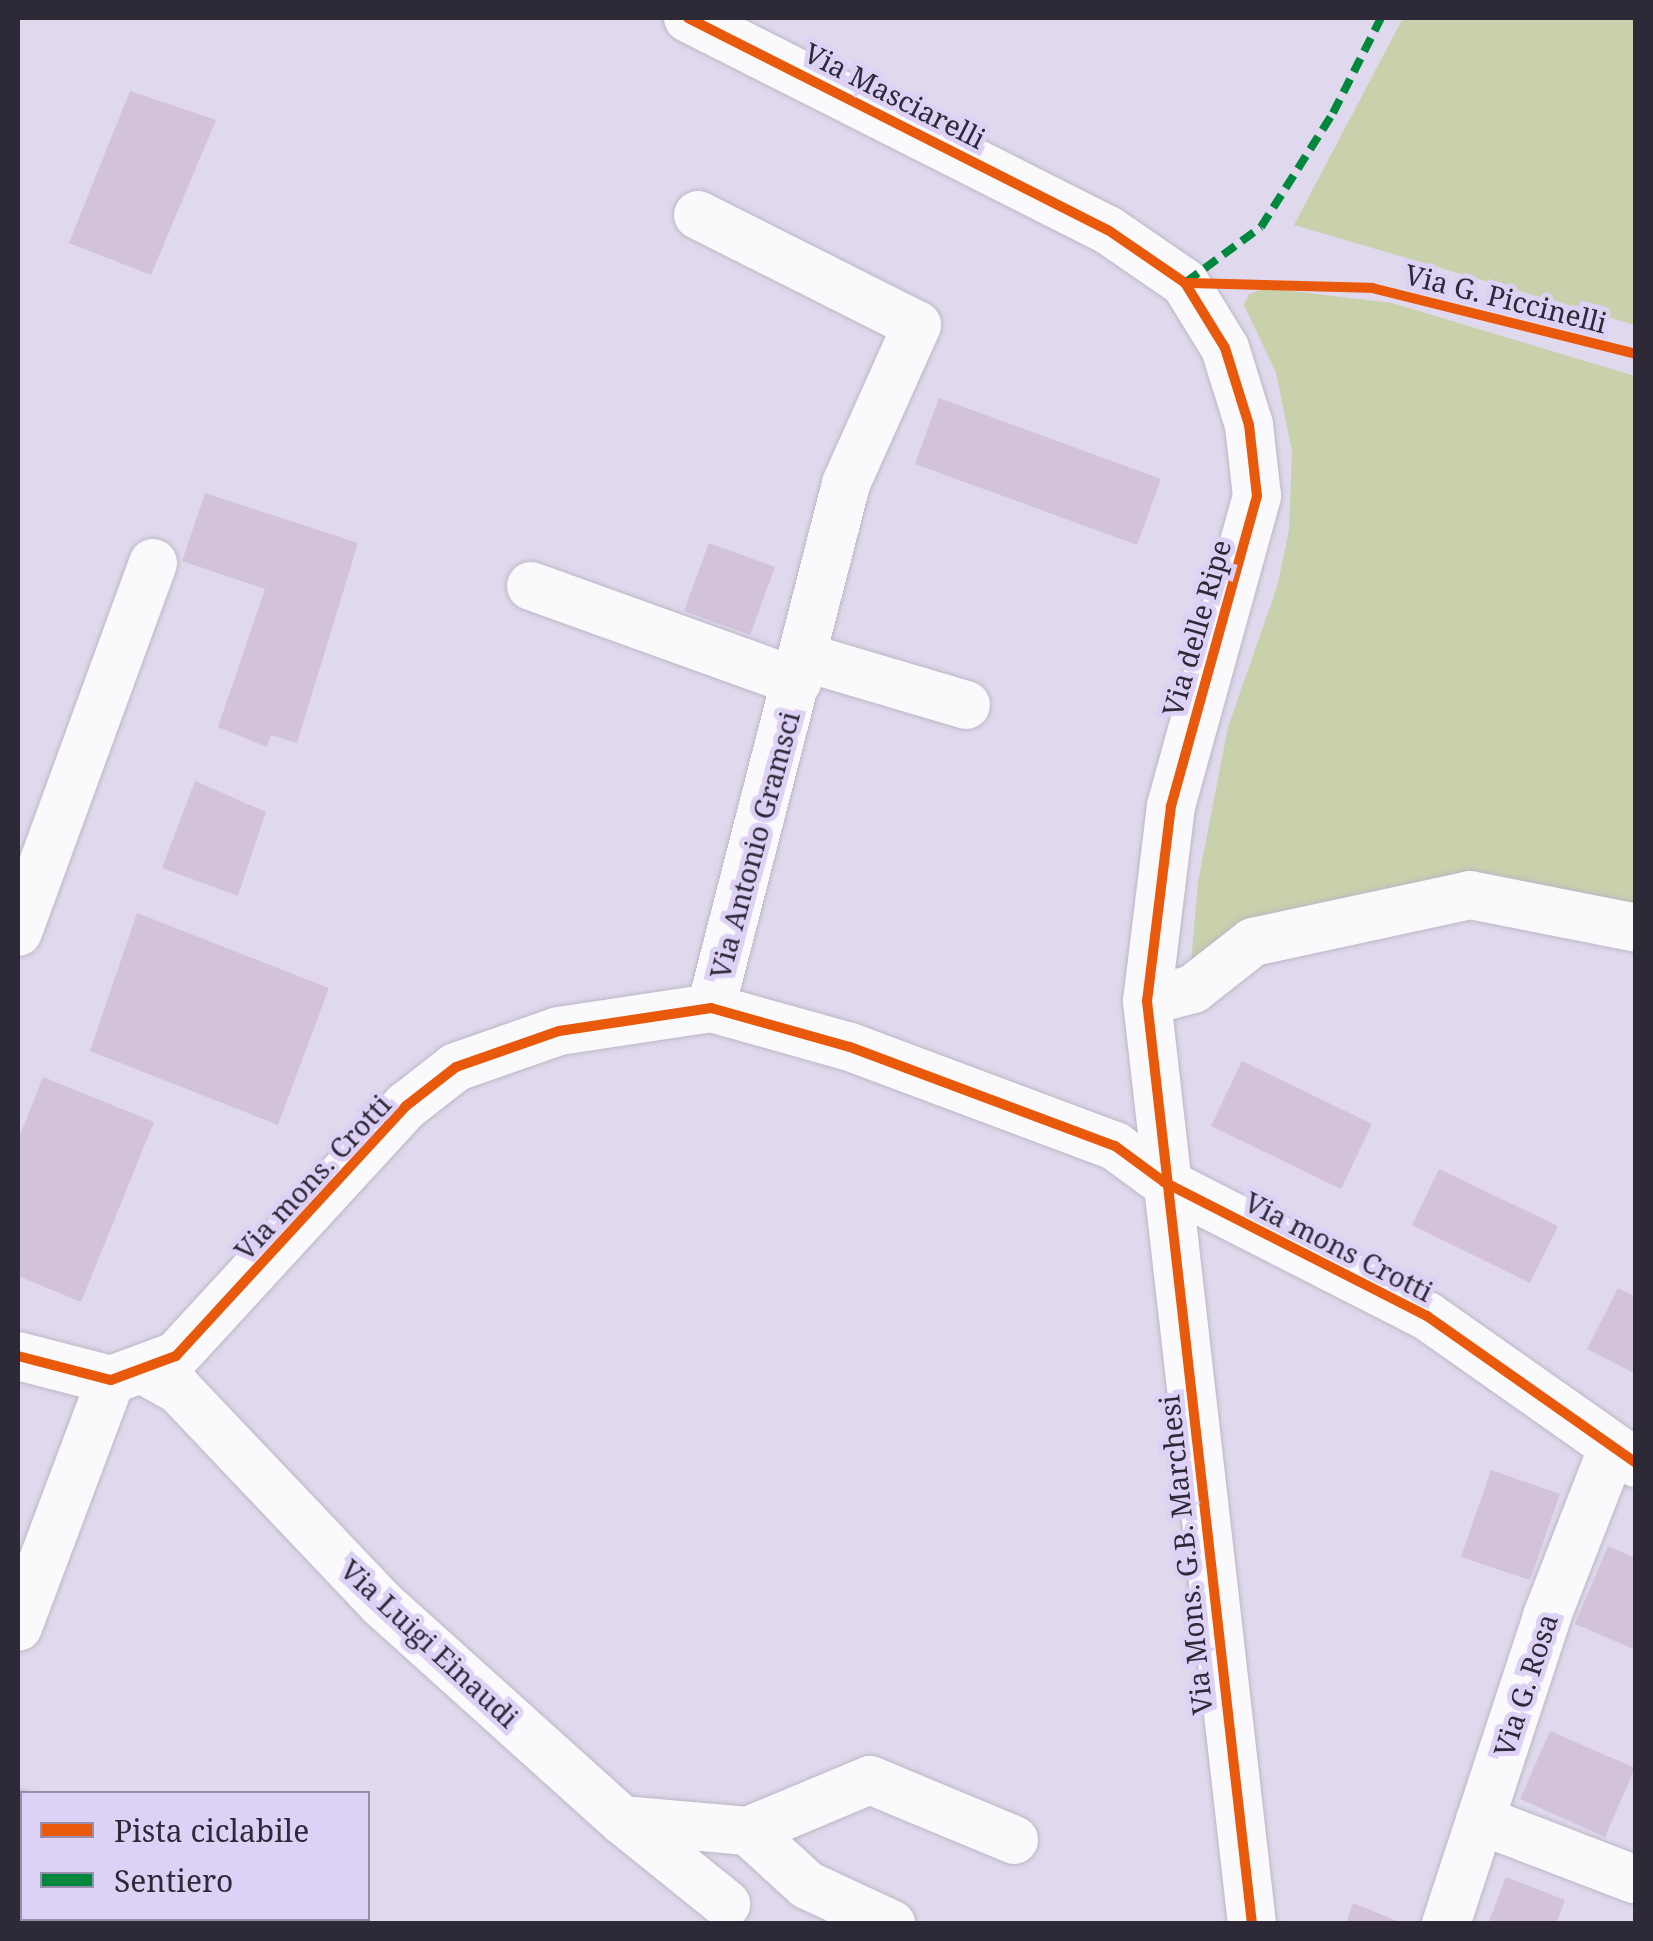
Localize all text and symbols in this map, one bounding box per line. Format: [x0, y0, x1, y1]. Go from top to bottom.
street label: Via Masciarelli [799, 35, 991, 155]
street label: Via G. Piccinelli [1402, 257, 1610, 339]
street label: Via delle Ripe [1155, 536, 1237, 720]
street label: Via Antonio Gramsci [702, 708, 806, 982]
street label: Via mons. Crotti [227, 1087, 397, 1267]
street label: Via mons Crotti [1239, 1184, 1439, 1308]
street label: Via Mons. G.B. Marchesi [1152, 1394, 1218, 1716]
street label: Via Luigi Einaudi [334, 1552, 526, 1734]
street label: Via G. Rosa [1486, 1609, 1564, 1761]
legend [20, 1791, 370, 1921]
text: Pista ciclabile [114, 1810, 309, 1851]
text: Sentiero [114, 1860, 233, 1901]

